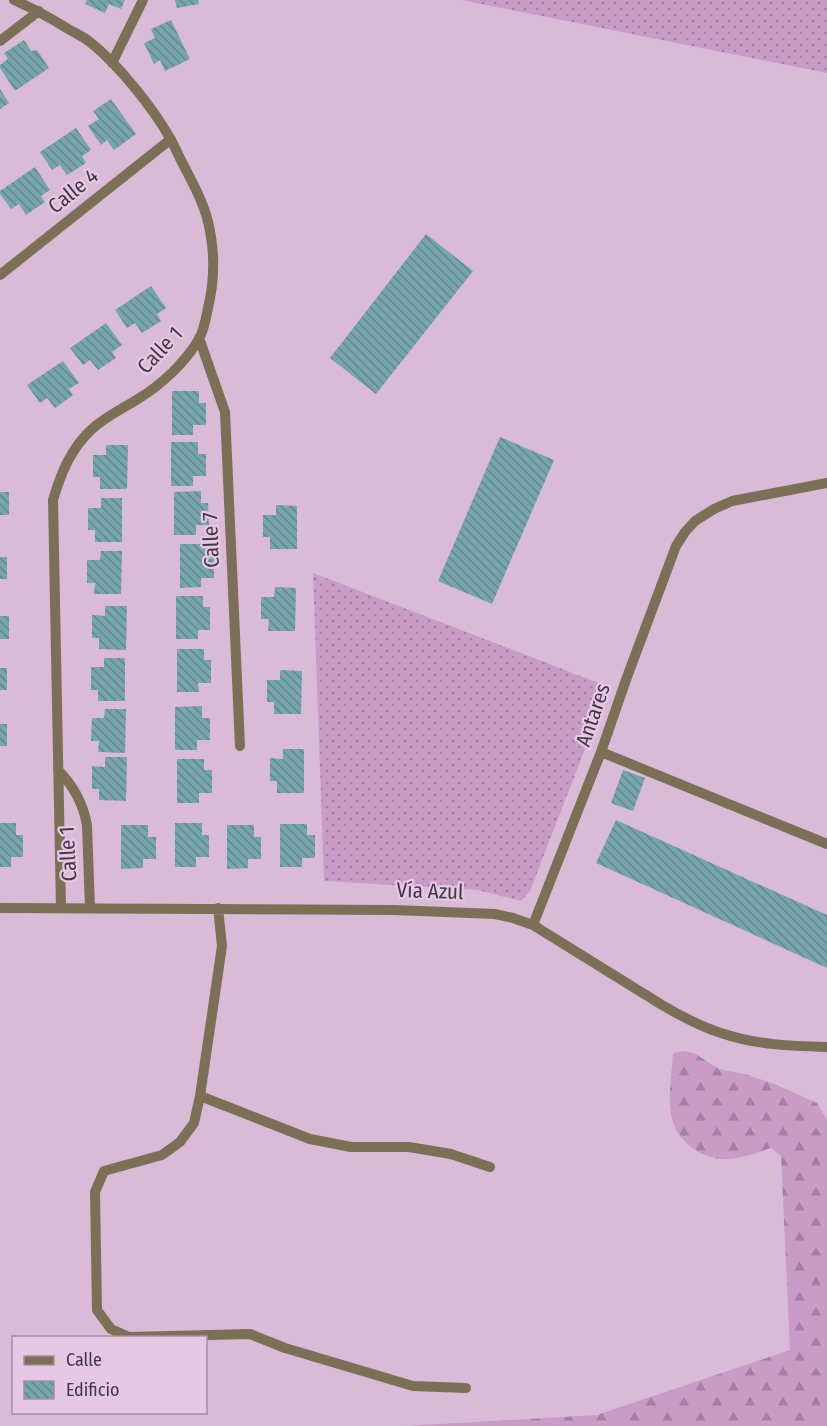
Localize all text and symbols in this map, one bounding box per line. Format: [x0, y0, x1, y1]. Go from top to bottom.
street label: Calle 4 [43, 163, 103, 219]
street label: Calle 1 [132, 321, 188, 379]
street label: Calle 7 [197, 512, 225, 568]
street label: Antares [570, 680, 616, 750]
street label: Calle 1 [54, 826, 82, 882]
street label: Vía Azul [396, 877, 464, 905]
legend [12, 1336, 207, 1414]
text: Calle [66, 1349, 102, 1371]
text: Edificio [66, 1379, 119, 1401]

